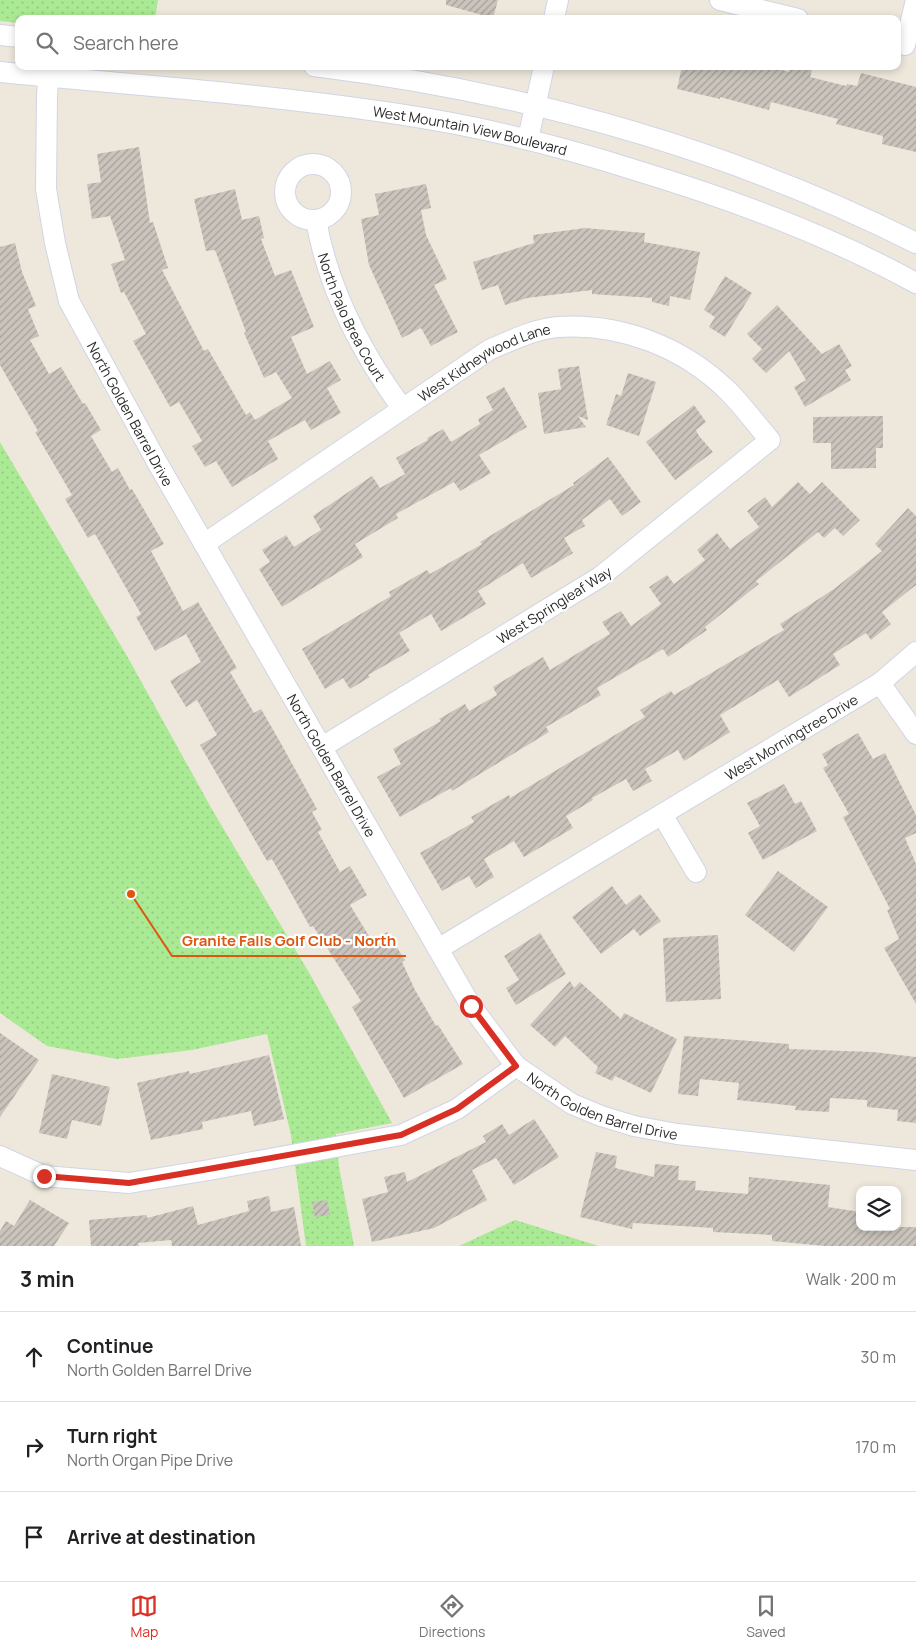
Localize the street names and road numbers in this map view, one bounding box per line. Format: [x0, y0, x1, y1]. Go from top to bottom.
street label: West Mountain View Boulevard [372, 101, 569, 159]
street label: North Palo Brea Court [314, 251, 390, 385]
street label: West Kidneywood Lane [414, 319, 552, 405]
street label: North Golden Barrel Drive [83, 338, 178, 489]
street label: West Springleaf Way [493, 562, 616, 648]
street label: West Morningtree Drive [721, 689, 861, 784]
street label: North Golden Barrel Drive [283, 690, 381, 840]
street label: North Golden Barrel Drive [524, 1067, 679, 1143]

